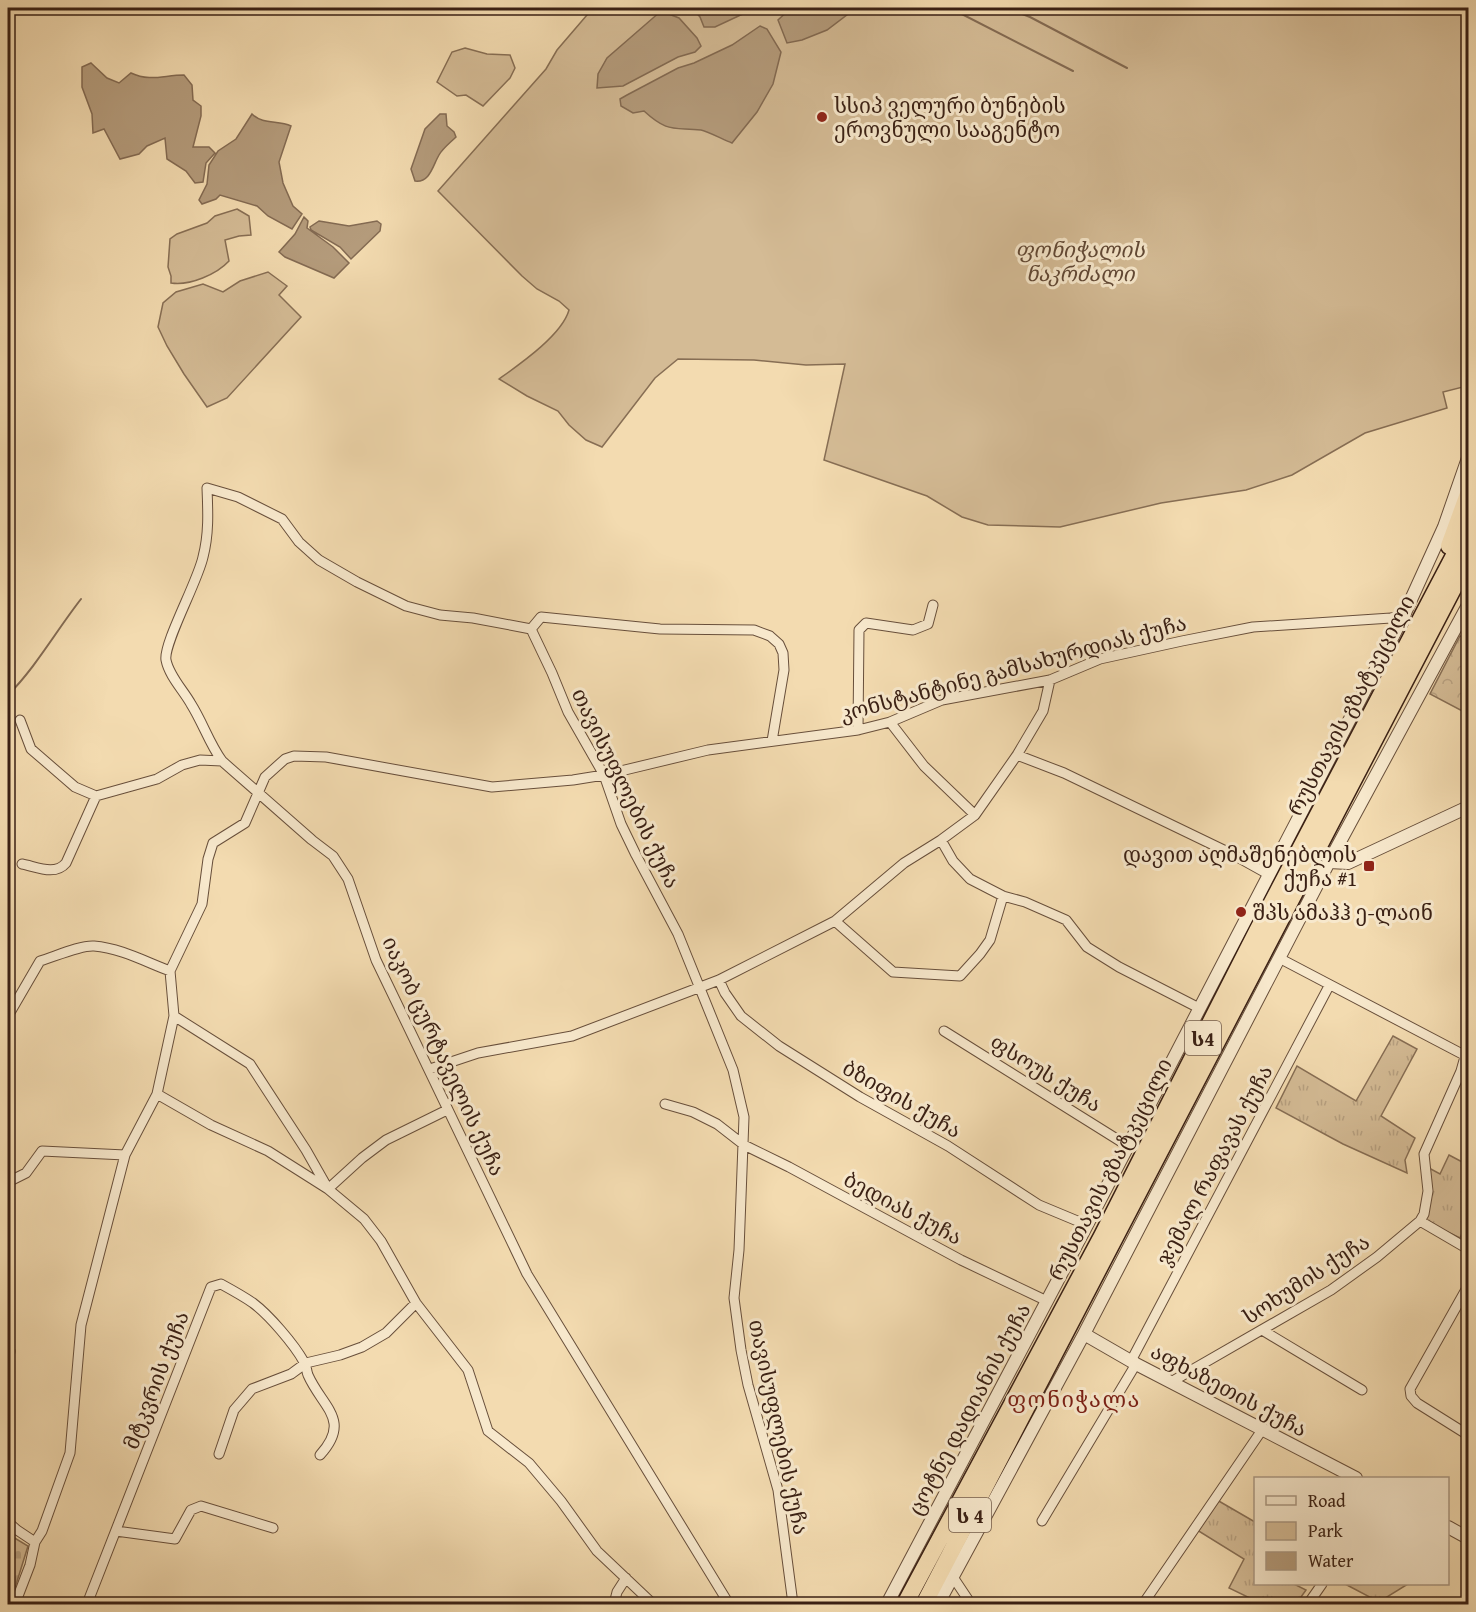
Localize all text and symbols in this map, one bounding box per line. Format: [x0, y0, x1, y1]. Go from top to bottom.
place label: სსიპ ველური ბუნების ეროვნული სააგენტო [834, 90, 1066, 145]
marker: სსიპ ველური ბუნების ეროვნული სააგენტო [815, 110, 829, 124]
park label: ფონიჭალის ნაკრძალი [1015, 234, 1146, 289]
street label: რუსთავის გზატკეცილი [1280, 589, 1422, 821]
street label: კონსტანტინე გამსახურდიას ქუჩა [836, 607, 1190, 729]
street label: თავისუფლების ქუჩა [564, 683, 688, 893]
place label: დავით აღმაშენებლის ქუჩა #1 [1123, 839, 1357, 894]
marker: დავით აღმაშენებლის ქუჩა #1 [1362, 859, 1376, 873]
place label: შპს ამაჰჰ ე-ლაინ [1253, 897, 1433, 928]
marker: შპს ამაჰჰ ე-ლაინ [1234, 905, 1248, 919]
street label: იაკობ ცურტაველის ქუჩა [375, 931, 513, 1181]
road number: ს4 [1185, 1021, 1221, 1055]
street label: ფსოუს ქუჩა [984, 1026, 1108, 1120]
street label: ბზიფის ქუჩა [837, 1052, 967, 1146]
street label: რუსთავის გზატკეცილი [1040, 1052, 1180, 1286]
street label: ჯემალ რაფავას ქუჩა [1148, 1059, 1280, 1271]
street label: ბედიას ქუჩა [838, 1164, 968, 1252]
street label: სოხუმის ქუჩა [1236, 1226, 1376, 1332]
street label: ცოტნე დადიანის ქუჩა [900, 1298, 1038, 1520]
street label: მტკვრის ქუჩა [115, 1306, 197, 1454]
street label: თავისუფლების ქუჩა [741, 1316, 817, 1538]
street label: აფხაზეთის ქუჩა [1145, 1336, 1313, 1444]
district label: ფონიჭალა [1007, 1383, 1141, 1415]
legend [1254, 1477, 1449, 1585]
text: Road [1308, 1487, 1346, 1514]
road number: ს 4 [949, 1498, 991, 1532]
text: Park [1308, 1517, 1344, 1544]
text: Water [1308, 1547, 1354, 1574]

